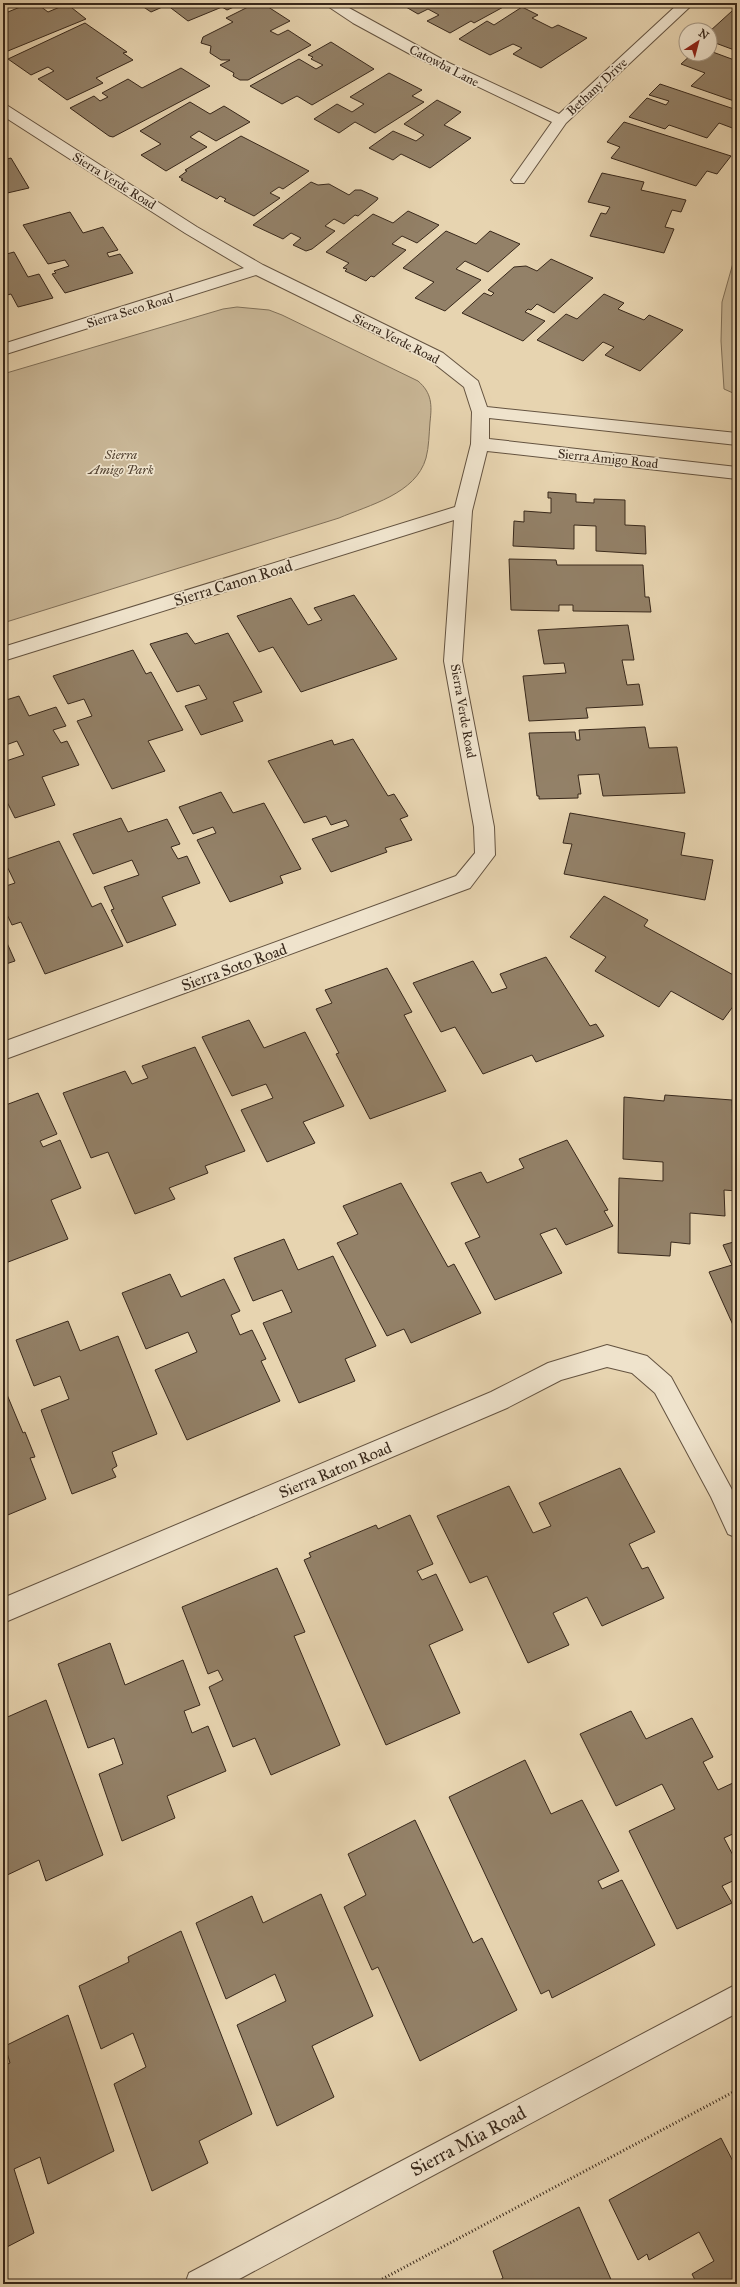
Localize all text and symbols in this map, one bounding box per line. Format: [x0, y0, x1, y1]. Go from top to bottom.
north arrow [678, 22, 718, 62]
text: N [696, 26, 712, 43]
street label: Catowba Lane [406, 42, 482, 91]
street label: Bethany Drive [563, 54, 631, 119]
street label: Sierra Verde Road [69, 149, 159, 213]
street label: Sierra Seco Road [85, 290, 176, 332]
street label: Sierra Verde Road [350, 310, 442, 368]
street label: Sierra Amigo Road [557, 446, 659, 472]
park label: Sierra Amigo Park [87, 447, 154, 478]
street label: Sierra Canon Road [171, 556, 295, 610]
street label: Sierra Verde Road [447, 663, 479, 760]
street label: Sierra Soto Road [179, 939, 289, 995]
street label: Sierra Raton Road [276, 1438, 394, 1502]
street label: Sierra Mia Road [406, 2101, 530, 2181]

